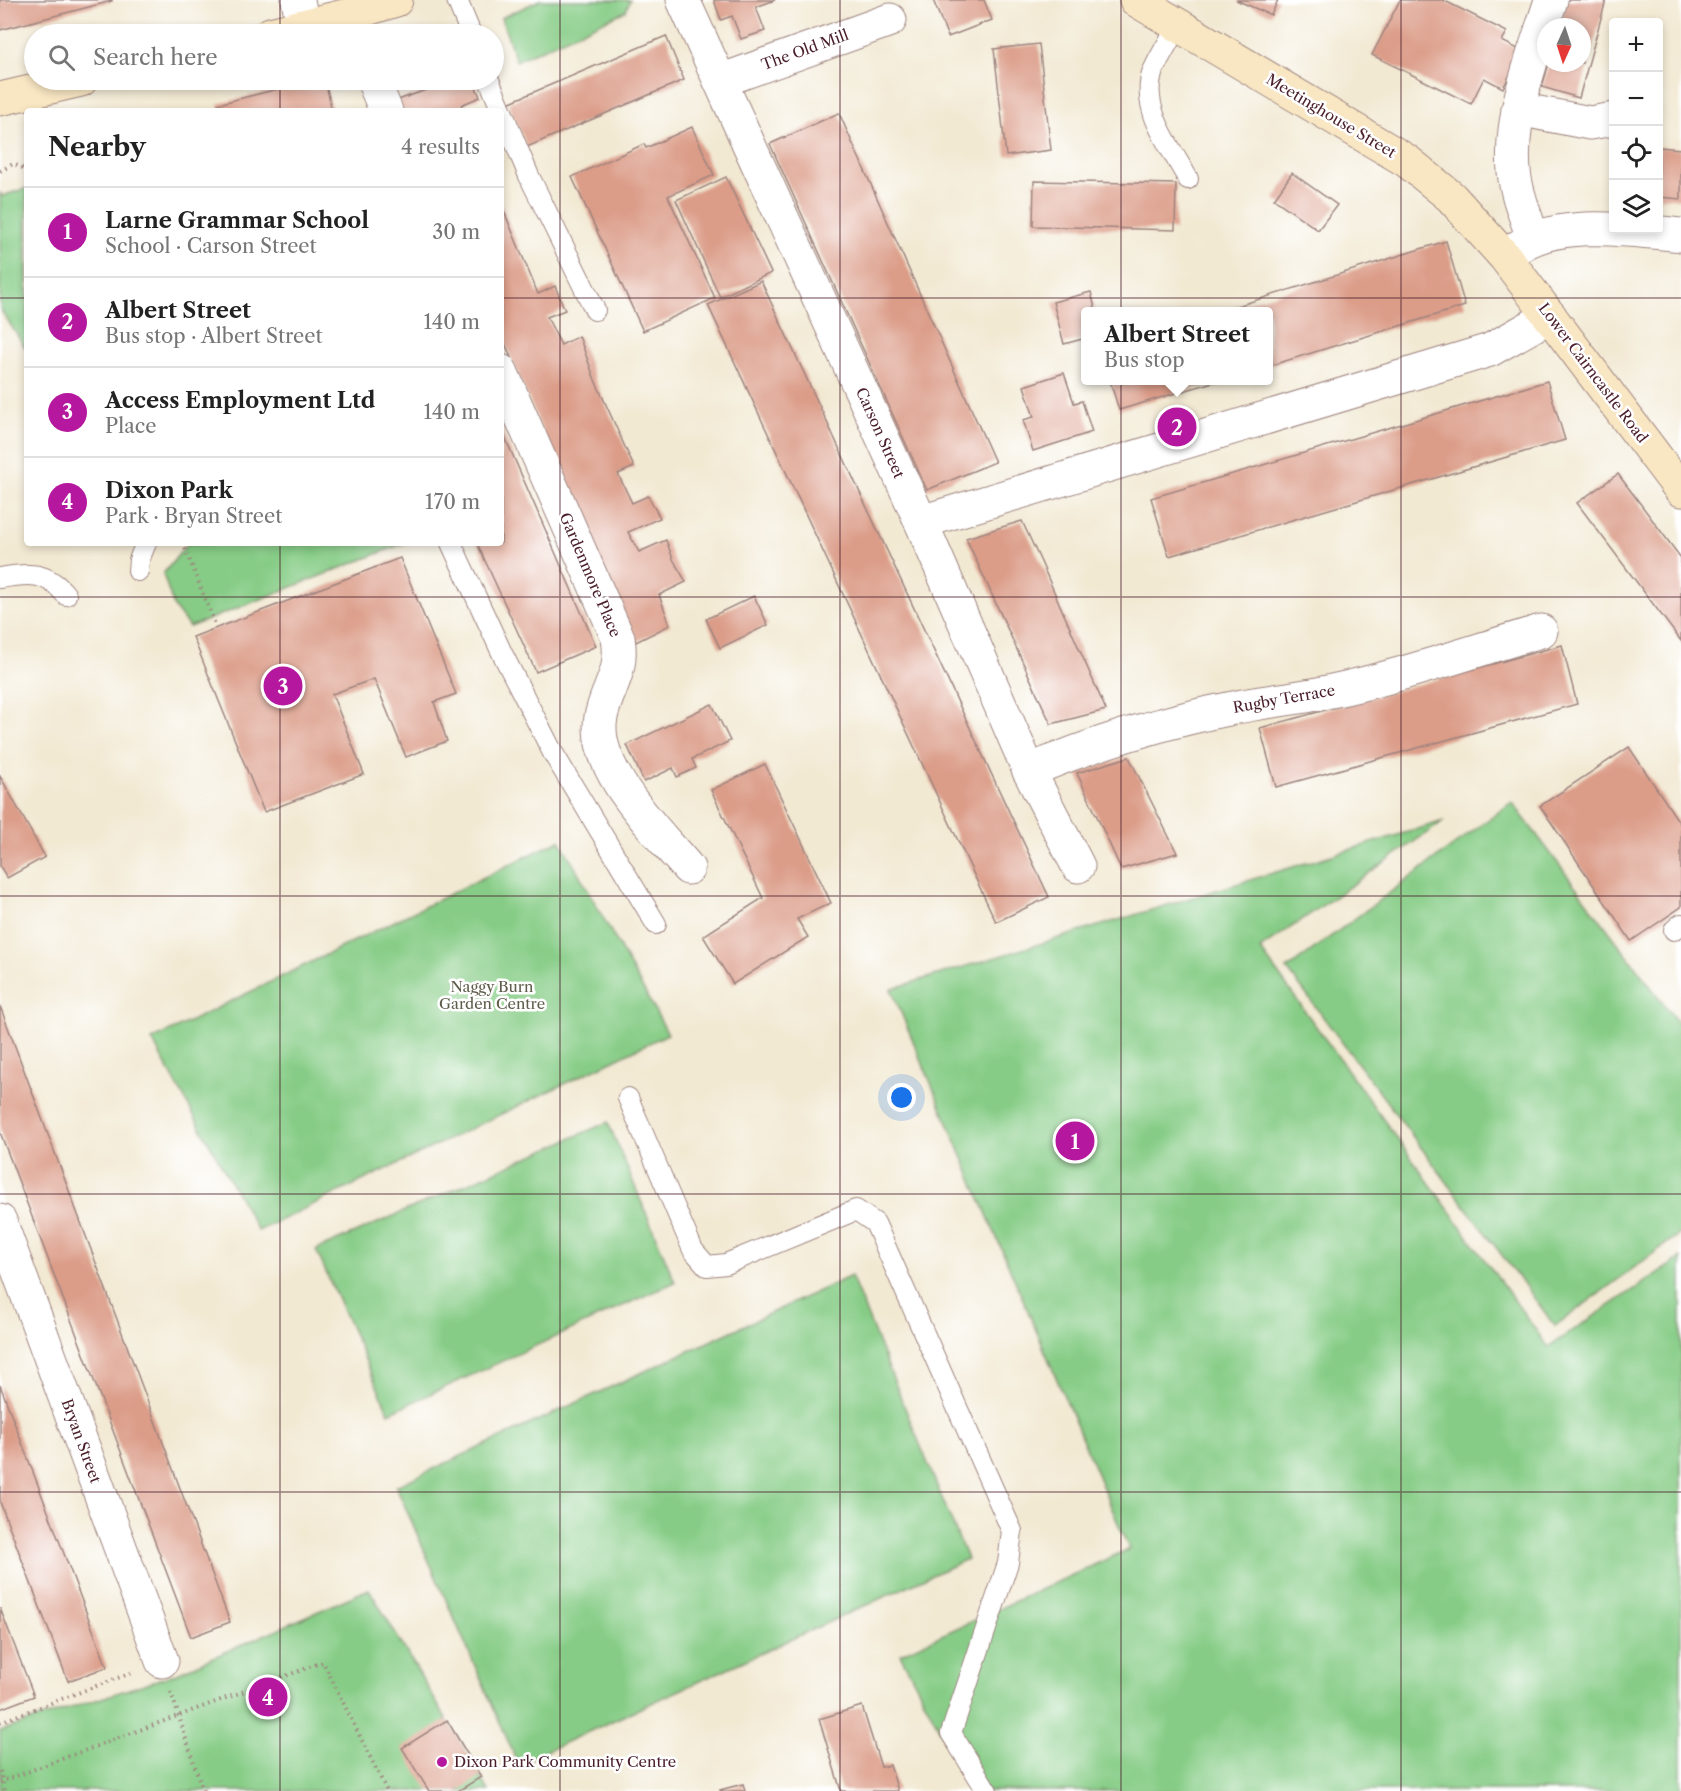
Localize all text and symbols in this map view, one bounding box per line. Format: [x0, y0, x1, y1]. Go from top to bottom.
north arrow [1537, 18, 1591, 72]
map controls [1609, 18, 1663, 234]
button: + [1609, 18, 1663, 72]
search box [24, 24, 504, 90]
street label: The Old Mill [759, 25, 852, 74]
icon: search [45, 41, 78, 74]
text: Search here [93, 44, 218, 71]
street label: Meetinghouse Street [1263, 69, 1400, 162]
button: − [1609, 72, 1663, 126]
button: locate [1609, 126, 1663, 180]
text: Nearby [48, 131, 146, 163]
text: 4 results [401, 135, 480, 159]
button: layers [1609, 180, 1663, 234]
text: Larne Grammar School [105, 207, 369, 234]
text: 1 [63, 220, 72, 244]
text: 30 m [432, 220, 480, 244]
text: School · Carson Street [105, 234, 317, 258]
text: Albert Street [105, 297, 251, 324]
street label: Lower Cairncastle Road [1535, 299, 1652, 446]
popup [1081, 307, 1273, 385]
text: 2 [62, 310, 73, 334]
text: 140 m [423, 310, 480, 334]
text: Albert Street [1104, 321, 1250, 348]
text: Bus stop · Albert Street [105, 324, 323, 348]
text: Bus stop [1104, 348, 1185, 372]
street label: Carson Street [852, 384, 909, 482]
text: Access Employment Ltd [105, 387, 376, 414]
text: 3 [62, 400, 73, 424]
text: 140 m [423, 400, 480, 424]
pin: 2 [1158, 404, 1196, 450]
text: Place [105, 414, 156, 438]
text: Dixon Park [105, 477, 233, 504]
text: 4 [62, 490, 73, 514]
text: 170 m [425, 490, 480, 514]
text: Park · Bryan Street [105, 504, 282, 528]
street label: Gardenmore Place [556, 510, 625, 640]
pin: 3 [264, 664, 302, 708]
street label: Rugby Terrace [1231, 680, 1336, 717]
park label: Naggy Burn Garden Centre [439, 977, 545, 1013]
your location [887, 1083, 916, 1112]
pin: 1 [1056, 1118, 1094, 1164]
street label: Bryan Street [57, 1396, 106, 1486]
pin: 4 [248, 1674, 288, 1720]
place label: Dixon Park Community Centre [454, 1752, 676, 1771]
marker: Dixon Park Community Centre [435, 1755, 449, 1769]

